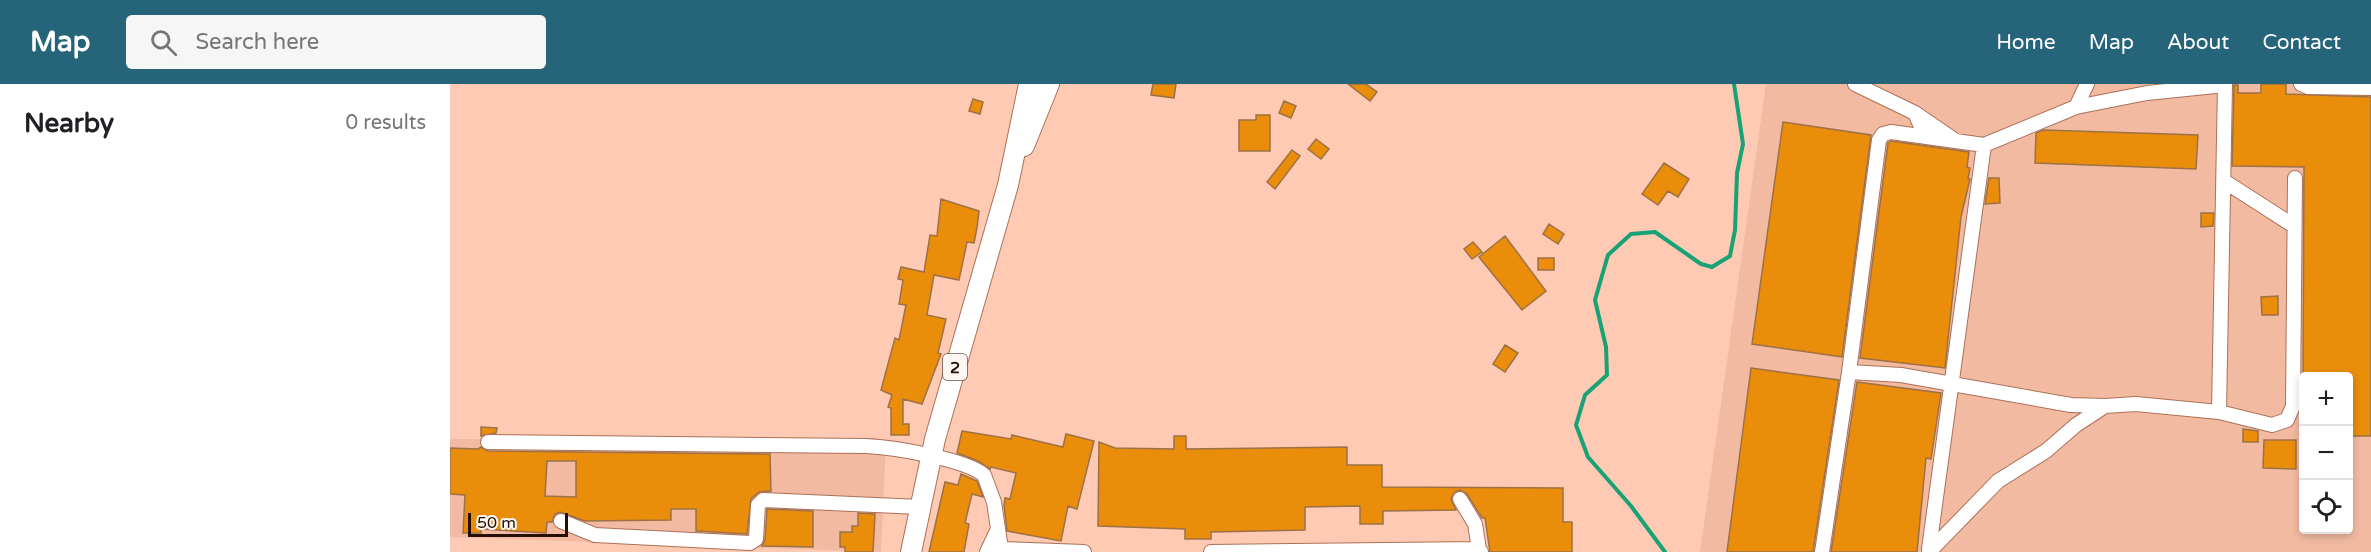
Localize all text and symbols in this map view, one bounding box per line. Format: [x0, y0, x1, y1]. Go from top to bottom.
search box [126, 15, 546, 69]
text: Map [30, 25, 90, 59]
icon: search [147, 26, 180, 59]
text: Search here [195, 29, 319, 55]
text: Home [1996, 30, 2056, 55]
text: Map [2089, 30, 2134, 55]
text: About [2167, 30, 2229, 55]
text: Contact [2262, 30, 2341, 55]
text: Nearby [24, 108, 114, 139]
text: 0 results [346, 111, 426, 135]
road number: 2 [943, 354, 967, 380]
map controls [2299, 372, 2353, 534]
button: + [2299, 372, 2353, 426]
button: − [2299, 426, 2353, 480]
button: locate [2299, 480, 2353, 534]
scale bar [468, 510, 568, 538]
text: 50 m [477, 513, 516, 533]

